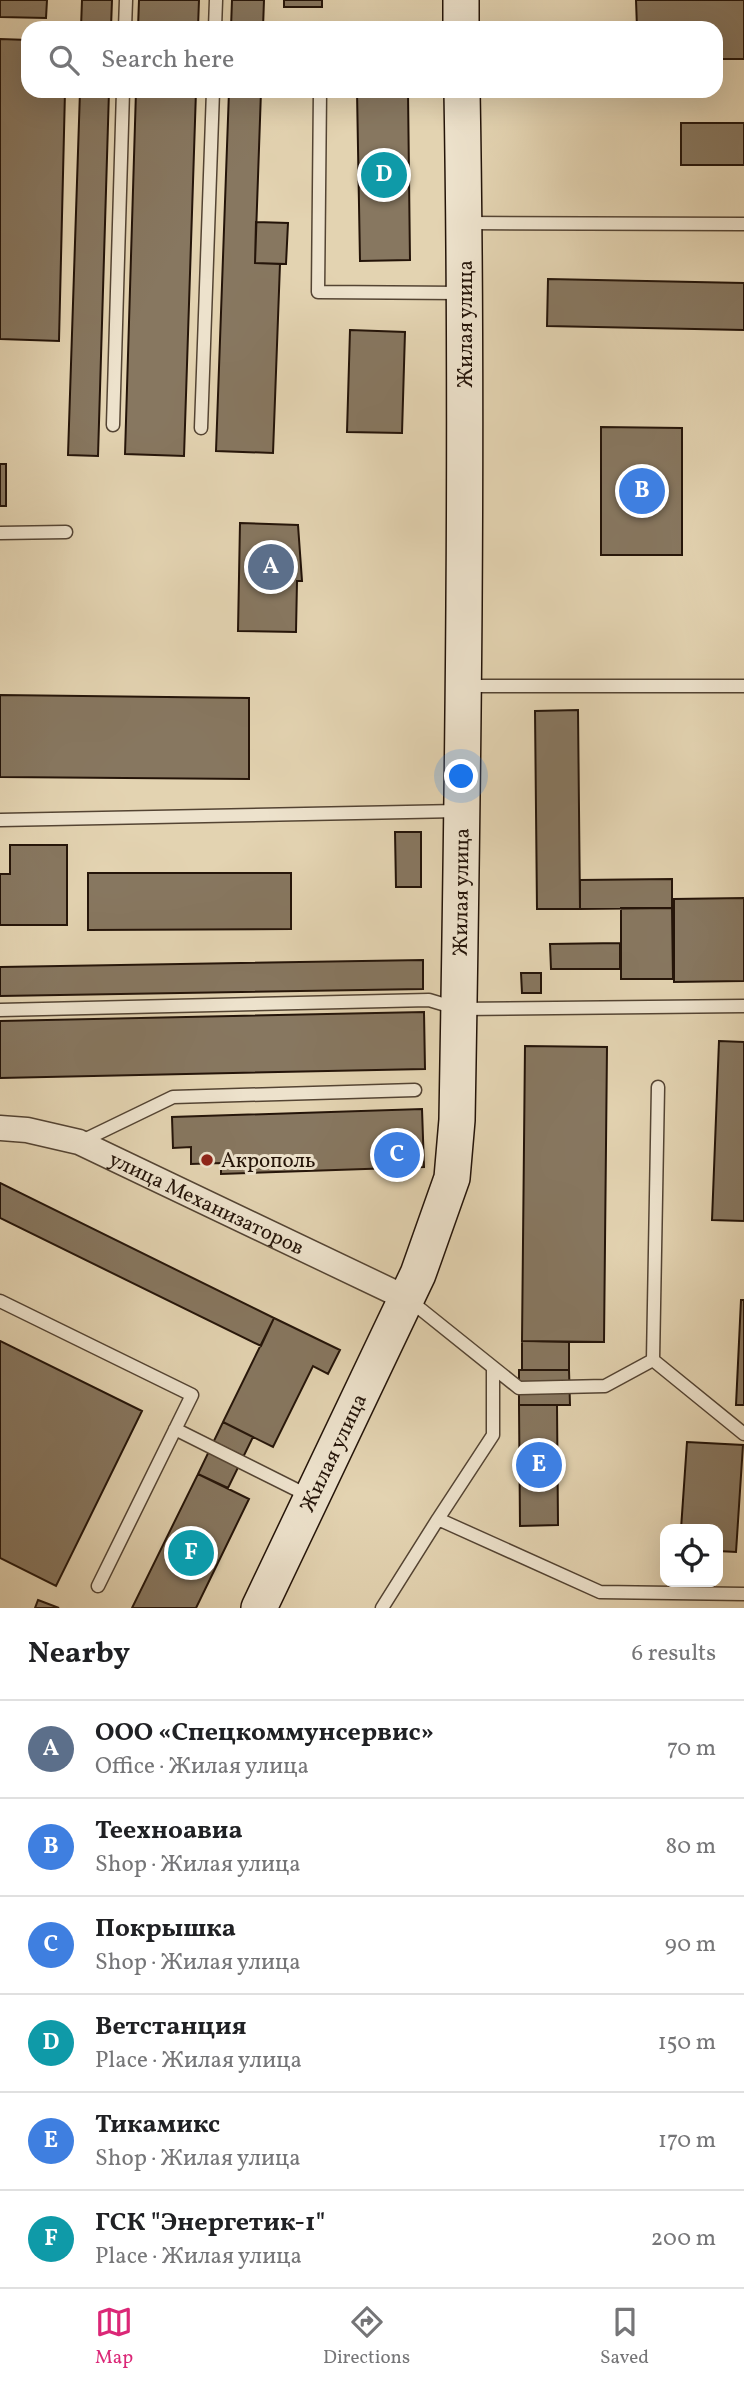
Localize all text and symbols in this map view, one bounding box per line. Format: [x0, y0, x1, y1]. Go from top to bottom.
search box [21, 21, 723, 98]
icon: search [45, 41, 83, 79]
text: Search here [101, 42, 234, 78]
pin: D [361, 149, 407, 201]
street label: Жилая улица [452, 260, 481, 388]
pin: B [619, 465, 665, 517]
pin: A [248, 541, 294, 593]
your location [444, 759, 478, 793]
street label: Жилая улица [447, 828, 478, 956]
pin: C [374, 1129, 420, 1181]
street label: улица Механизаторов [104, 1145, 309, 1263]
place label: Акрополь [221, 1147, 316, 1176]
marker: Акрополь [199, 1152, 215, 1168]
street label: Жилая улица [294, 1389, 375, 1517]
pin: E [516, 1439, 562, 1491]
map controls [660, 1524, 723, 1587]
button: locate [660, 1524, 723, 1587]
pin: F [168, 1527, 214, 1579]
text: Nearby [28, 1633, 130, 1675]
text: 6 results [632, 1638, 716, 1670]
text: ООО «Спецкоммунсервис» [95, 1715, 434, 1751]
text: A [43, 1733, 59, 1765]
text: 70 m [667, 1733, 716, 1765]
text: Office · Жилая улица [95, 1751, 309, 1783]
text: Теехноавиа [95, 1813, 243, 1849]
text: B [43, 1831, 59, 1863]
text: 80 m [666, 1831, 716, 1863]
text: Shop · Жилая улица [95, 1849, 301, 1881]
text: Покрышка [95, 1911, 236, 1947]
text: C [44, 1929, 58, 1961]
text: 90 m [665, 1929, 716, 1961]
text: Shop · Жилая улица [95, 1947, 301, 1979]
text: Ветстанция [95, 2009, 247, 2045]
text: D [43, 2027, 59, 2059]
text: 150 m [658, 2027, 716, 2059]
text: Place · Жилая улица [95, 2045, 302, 2077]
text: Тикамикс [95, 2107, 220, 2143]
text: E [44, 2125, 58, 2157]
text: 170 m [658, 2125, 716, 2157]
text: Shop · Жилая улица [95, 2143, 301, 2175]
text: ГСК "Энергетик-1" [95, 2205, 325, 2241]
text: F [44, 2223, 58, 2255]
text: 200 m [651, 2223, 716, 2255]
text: Place · Жилая улица [95, 2241, 302, 2273]
tab: Map [95, 2303, 133, 2371]
tab: Directions [323, 2303, 410, 2371]
tab: Saved [600, 2303, 649, 2371]

